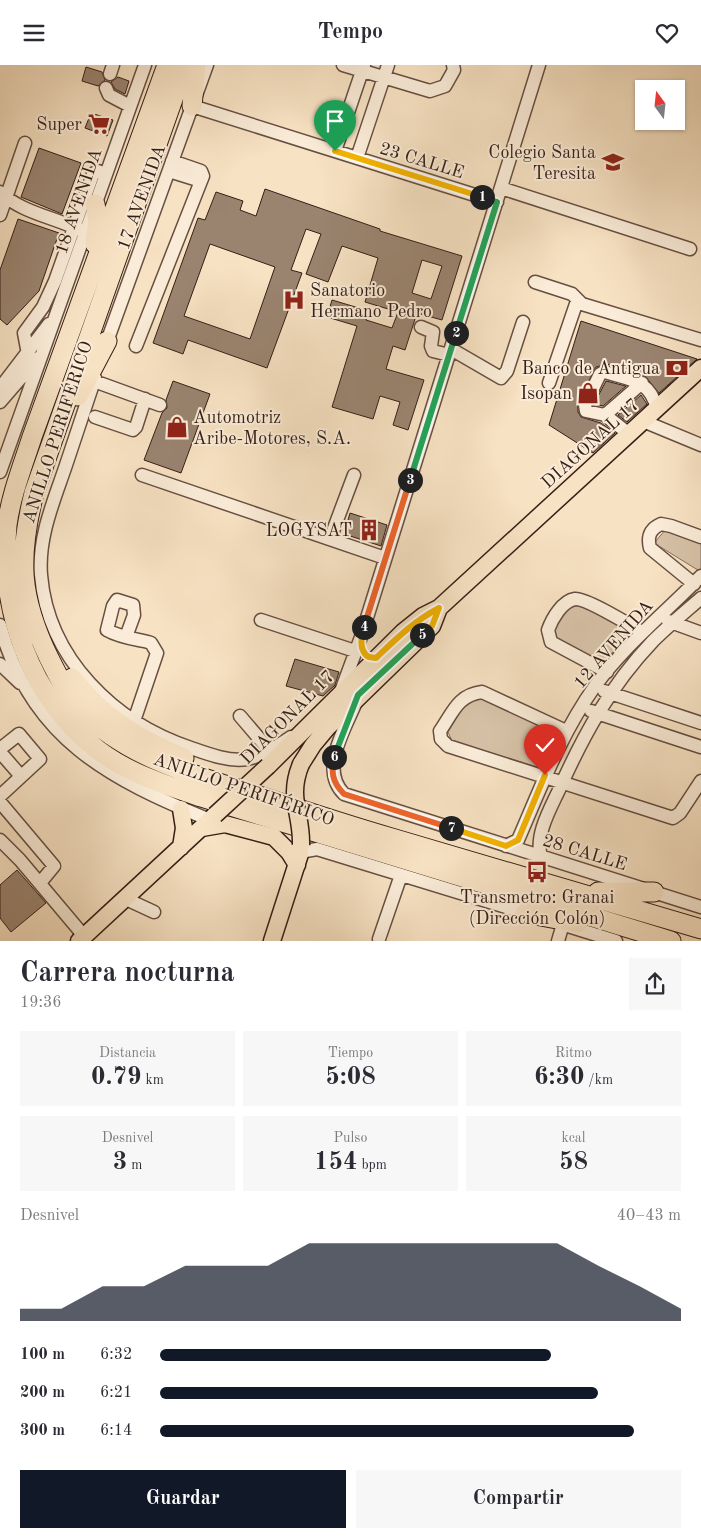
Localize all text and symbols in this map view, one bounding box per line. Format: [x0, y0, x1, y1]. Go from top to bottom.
icon: menu [20, 19, 48, 47]
icon: heart [653, 19, 681, 47]
text: Tempo [318, 21, 383, 43]
north arrow [635, 80, 685, 130]
map controls [635, 80, 685, 130]
pin [314, 100, 356, 151]
icon: arrive [321, 107, 349, 135]
supermarket icon: Super [86, 111, 112, 137]
place label: Super [36, 116, 83, 134]
street label: 23 CALLE [377, 140, 466, 182]
street label: 17 AVENIDA [115, 142, 169, 252]
place label: Colegio Santa Teresita [488, 144, 596, 183]
street label: 18 AVENIDA [52, 146, 106, 257]
school or university icon: Colegio Santa Teresita [600, 149, 626, 175]
pin: 1 [470, 185, 494, 209]
text: 1 [478, 190, 487, 204]
place label: Sanatorio Hermano Pedro [310, 282, 432, 321]
hospital icon: Sanatorio Hermano Pedro [281, 287, 307, 313]
pin: 2 [444, 321, 468, 345]
text: 2 [452, 326, 461, 340]
street label: ANILLO PERIFÉRICO [16, 338, 96, 526]
bank icon: Banco de Antigua [664, 355, 690, 381]
place label: Banco de Antigua [522, 360, 660, 378]
shop icon: Isopan [575, 380, 601, 406]
place label: Isopan [520, 385, 572, 403]
street label: DIAGONAL 17 [538, 395, 643, 492]
place label: Automotriz Aribe-Motores, S.A. [193, 409, 351, 448]
shop icon: Automotriz Aribe-Motores, S.A. [164, 414, 190, 440]
pin: 3 [398, 467, 422, 493]
text: 3 [406, 473, 415, 487]
building icon: LOGYSAT [356, 517, 382, 543]
place label: LOGYSAT [266, 522, 352, 540]
street label: 12 AVENIDA [571, 597, 657, 692]
pin: 4 [352, 615, 376, 639]
text: 4 [360, 620, 369, 634]
pin: 5 [410, 623, 434, 647]
text: 5 [418, 628, 427, 642]
street label: DIAGONAL 17 [237, 667, 338, 768]
pin [524, 724, 566, 775]
icon: check [531, 731, 559, 759]
pin: 6 [322, 745, 346, 769]
street label: ANILLO PERIFÉRICO [151, 747, 338, 829]
text: 6 [330, 750, 339, 764]
pin: 7 [438, 815, 464, 841]
text: 7 [447, 821, 456, 835]
street label: 28 CALLE [540, 832, 629, 874]
bus stop icon: Transmetro: Granai (Dirección Colón) [524, 859, 550, 885]
place label: Transmetro: Granai (Dirección Colón) [460, 889, 614, 928]
button: share [629, 958, 681, 1010]
text: Carrera nocturna [20, 960, 235, 988]
text: 19:36 [20, 995, 62, 1011]
text: Distancia [99, 1046, 156, 1060]
text: Tiempo [328, 1046, 373, 1060]
text: Ritmo [555, 1046, 592, 1060]
text: 0.79 [91, 1065, 142, 1090]
text: 5:08 [325, 1065, 376, 1090]
text: 6:30 [534, 1065, 584, 1090]
text: km [142, 1073, 164, 1087]
text: /km [584, 1073, 613, 1087]
text: Desnivel [102, 1131, 153, 1145]
text: Pulso [334, 1131, 367, 1145]
text: kcal [561, 1131, 586, 1145]
text: 3 [113, 1150, 127, 1175]
text: 154 [314, 1150, 358, 1175]
text: 58 [559, 1150, 588, 1175]
text: m [127, 1158, 142, 1172]
text: bpm [358, 1158, 387, 1172]
text: Desnivel [20, 1208, 79, 1224]
text: 40–43 m [617, 1208, 681, 1224]
text: 100 m [20, 1347, 65, 1363]
text: 6:32 [100, 1347, 132, 1363]
text: 200 m [20, 1385, 65, 1401]
text: 6:21 [100, 1385, 132, 1401]
text: 300 m [20, 1423, 65, 1439]
text: 6:14 [100, 1423, 132, 1439]
button: Guardar [20, 1470, 346, 1528]
button: Compartir [356, 1470, 681, 1528]

